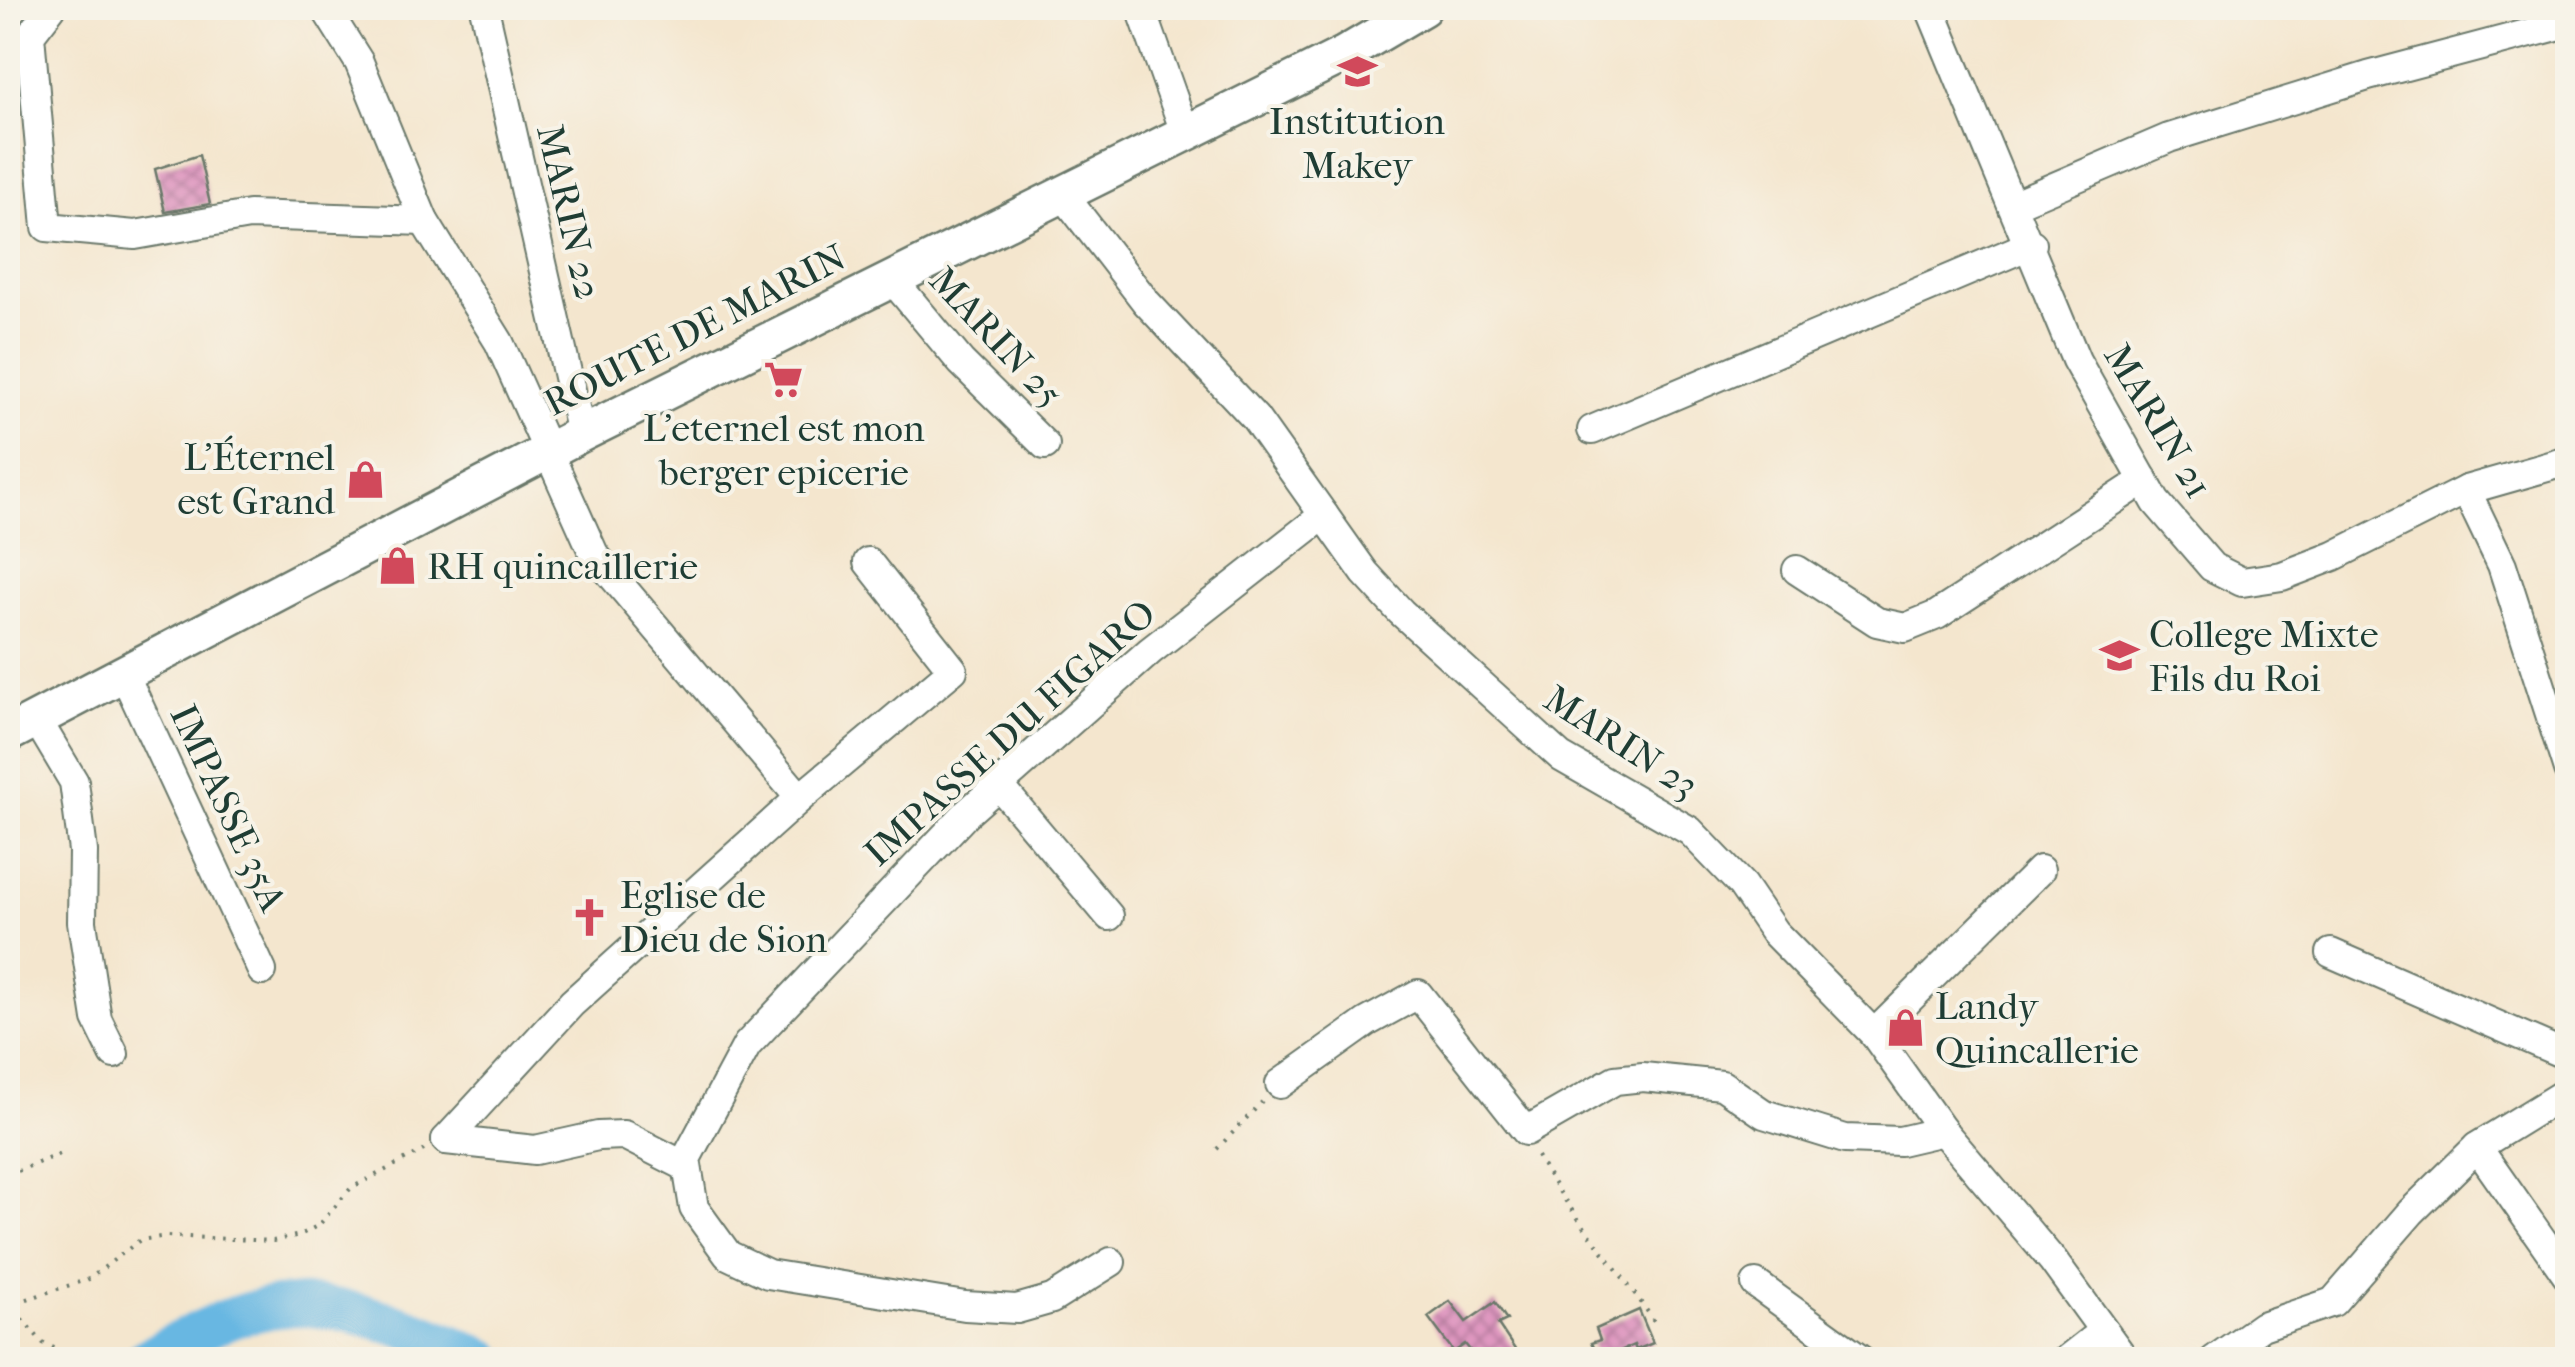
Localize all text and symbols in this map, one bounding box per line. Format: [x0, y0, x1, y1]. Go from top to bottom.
school or university icon: Institution Makey [1336, 51, 1378, 93]
place label: Institution Makey [1269, 99, 1445, 188]
street label: MARIN 22 [527, 120, 611, 304]
street label: ROUTE DE MARIN [537, 234, 854, 426]
street label: MARIN 25 [920, 258, 1072, 416]
street label: MARIN 21 [2094, 336, 2222, 506]
supermarket icon: L'eternel est mon berger epicerie [763, 358, 805, 400]
place label: L'eternel est mon berger epicerie [643, 406, 925, 495]
place label: L'Éternel est Grand [177, 435, 335, 524]
shop icon: L'Éternel est Grand [344, 458, 386, 500]
place label: RH quincaillerie [427, 544, 698, 589]
shop icon: RH quincaillerie [376, 545, 418, 587]
street label: IMPASSE DU FIGARO [855, 591, 1165, 875]
place label: College Mixte Fils du Roi [2149, 612, 2379, 701]
school or university icon: College Mixte Fils du Roi [2098, 635, 2140, 677]
street label: MARIN 23 [1536, 676, 1706, 808]
street label: IMPASSE 35A [160, 697, 296, 919]
place label: Eglise de Dieu de Sion [620, 873, 827, 962]
church icon: Eglise de Dieu de Sion [569, 896, 611, 938]
place label: Landy Quincallerie [1935, 984, 2139, 1073]
shop icon: Landy Quincallerie [1884, 1007, 1926, 1049]

